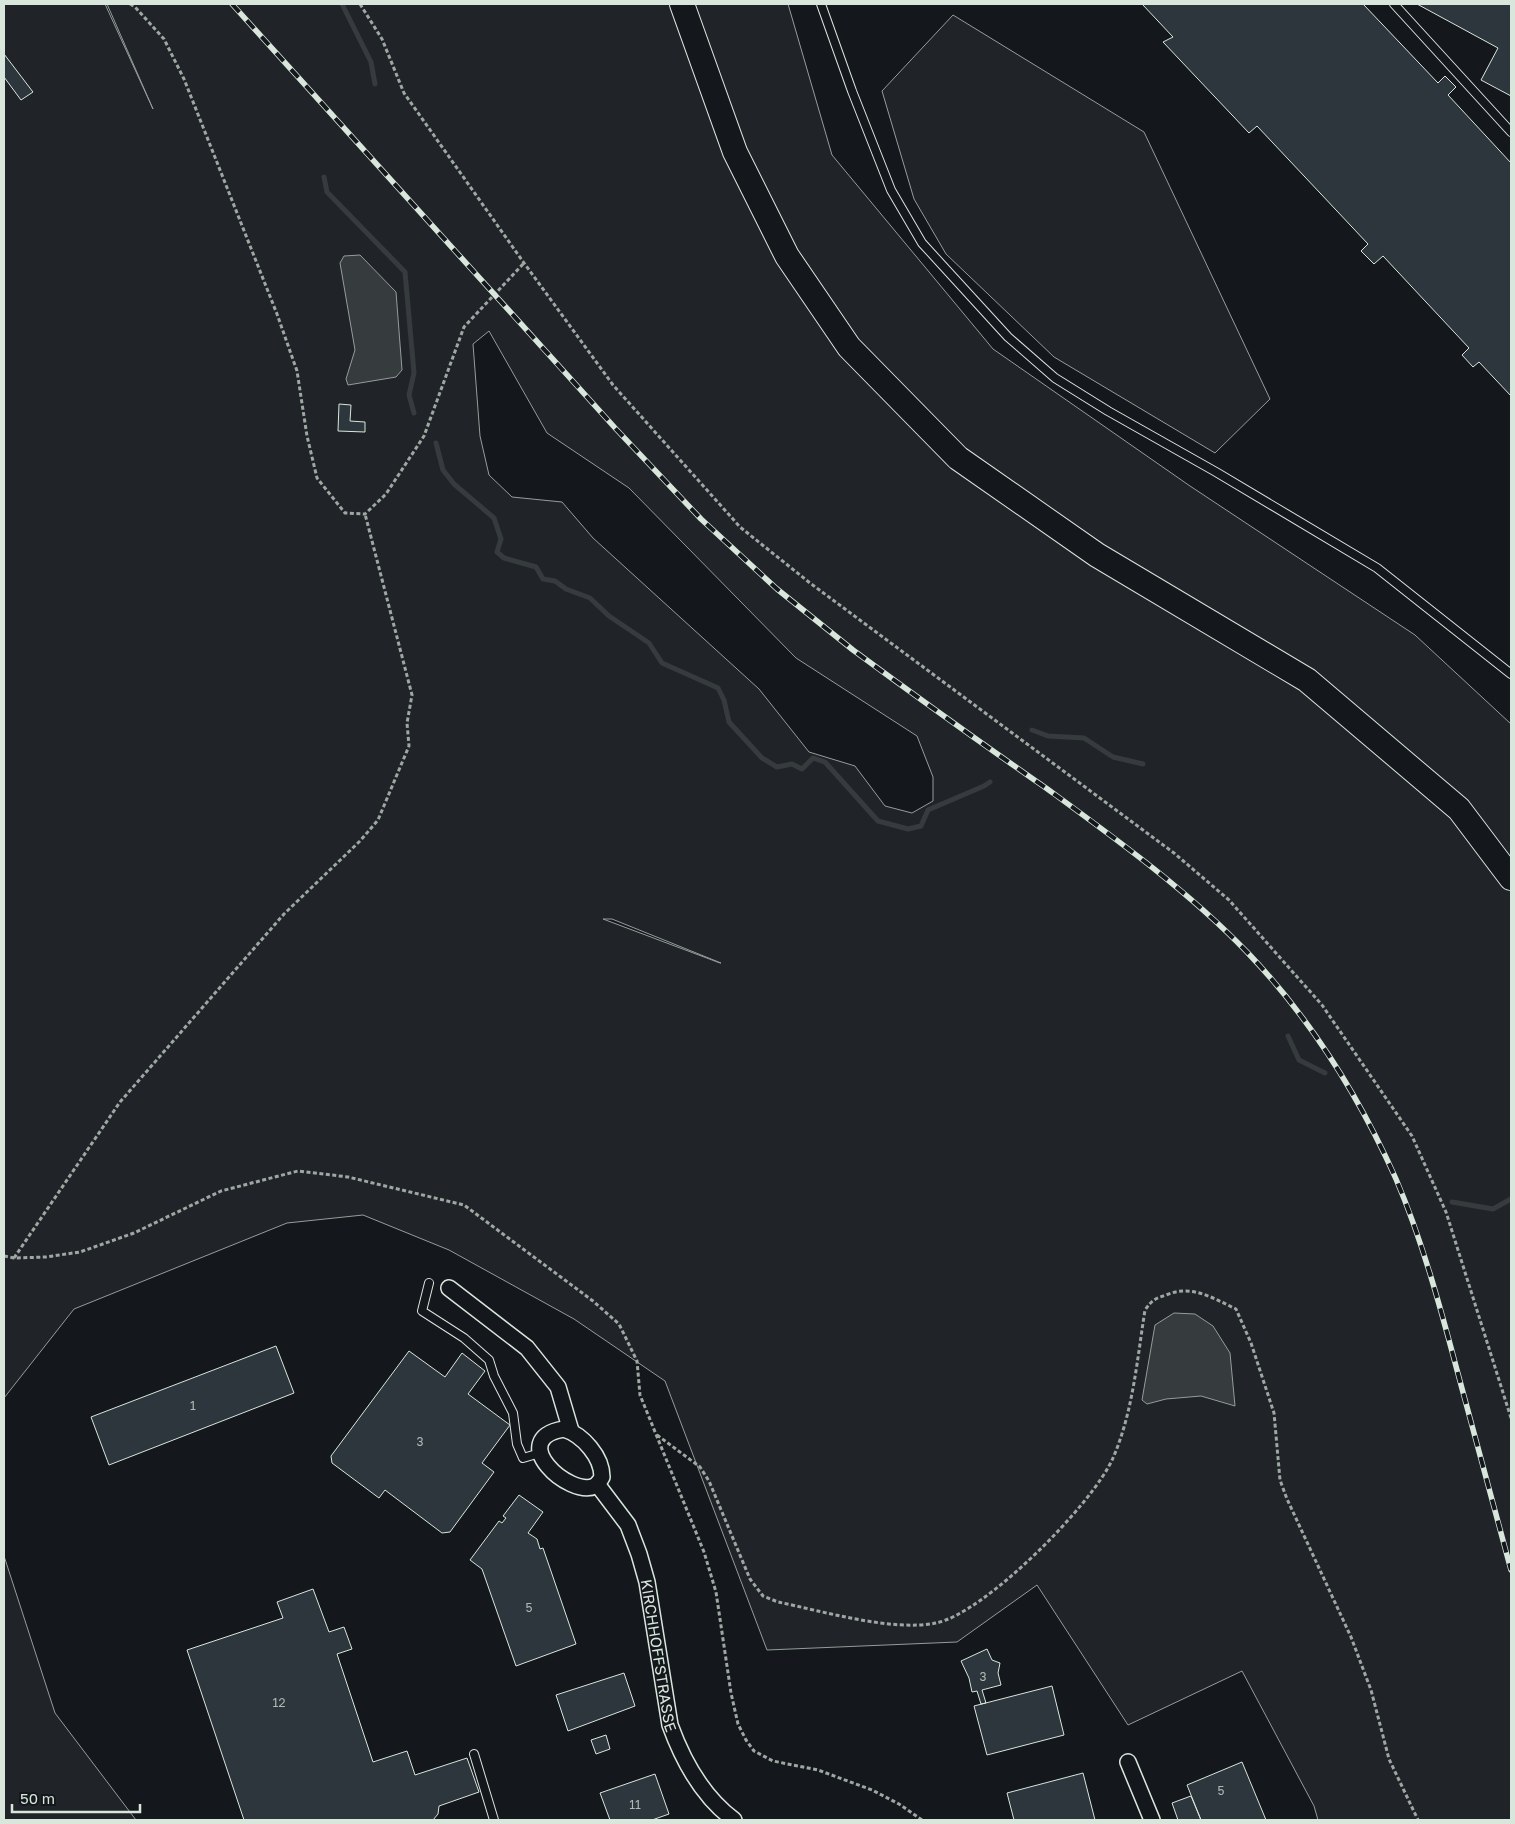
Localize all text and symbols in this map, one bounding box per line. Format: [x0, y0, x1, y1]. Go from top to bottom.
house number: 1 [190, 1398, 196, 1413]
house number: 3 [416, 1434, 424, 1449]
street label: KIRCHHOFFSTRASSE [638, 1578, 681, 1734]
house number: 5 [526, 1600, 533, 1615]
house number: 3 [979, 1669, 987, 1684]
house number: 12 [273, 1695, 285, 1710]
scale bar [12, 1782, 140, 1814]
house number: 5 [1218, 1783, 1225, 1798]
text: 50 m [20, 1789, 55, 1807]
house number: 11 [629, 1797, 641, 1812]

